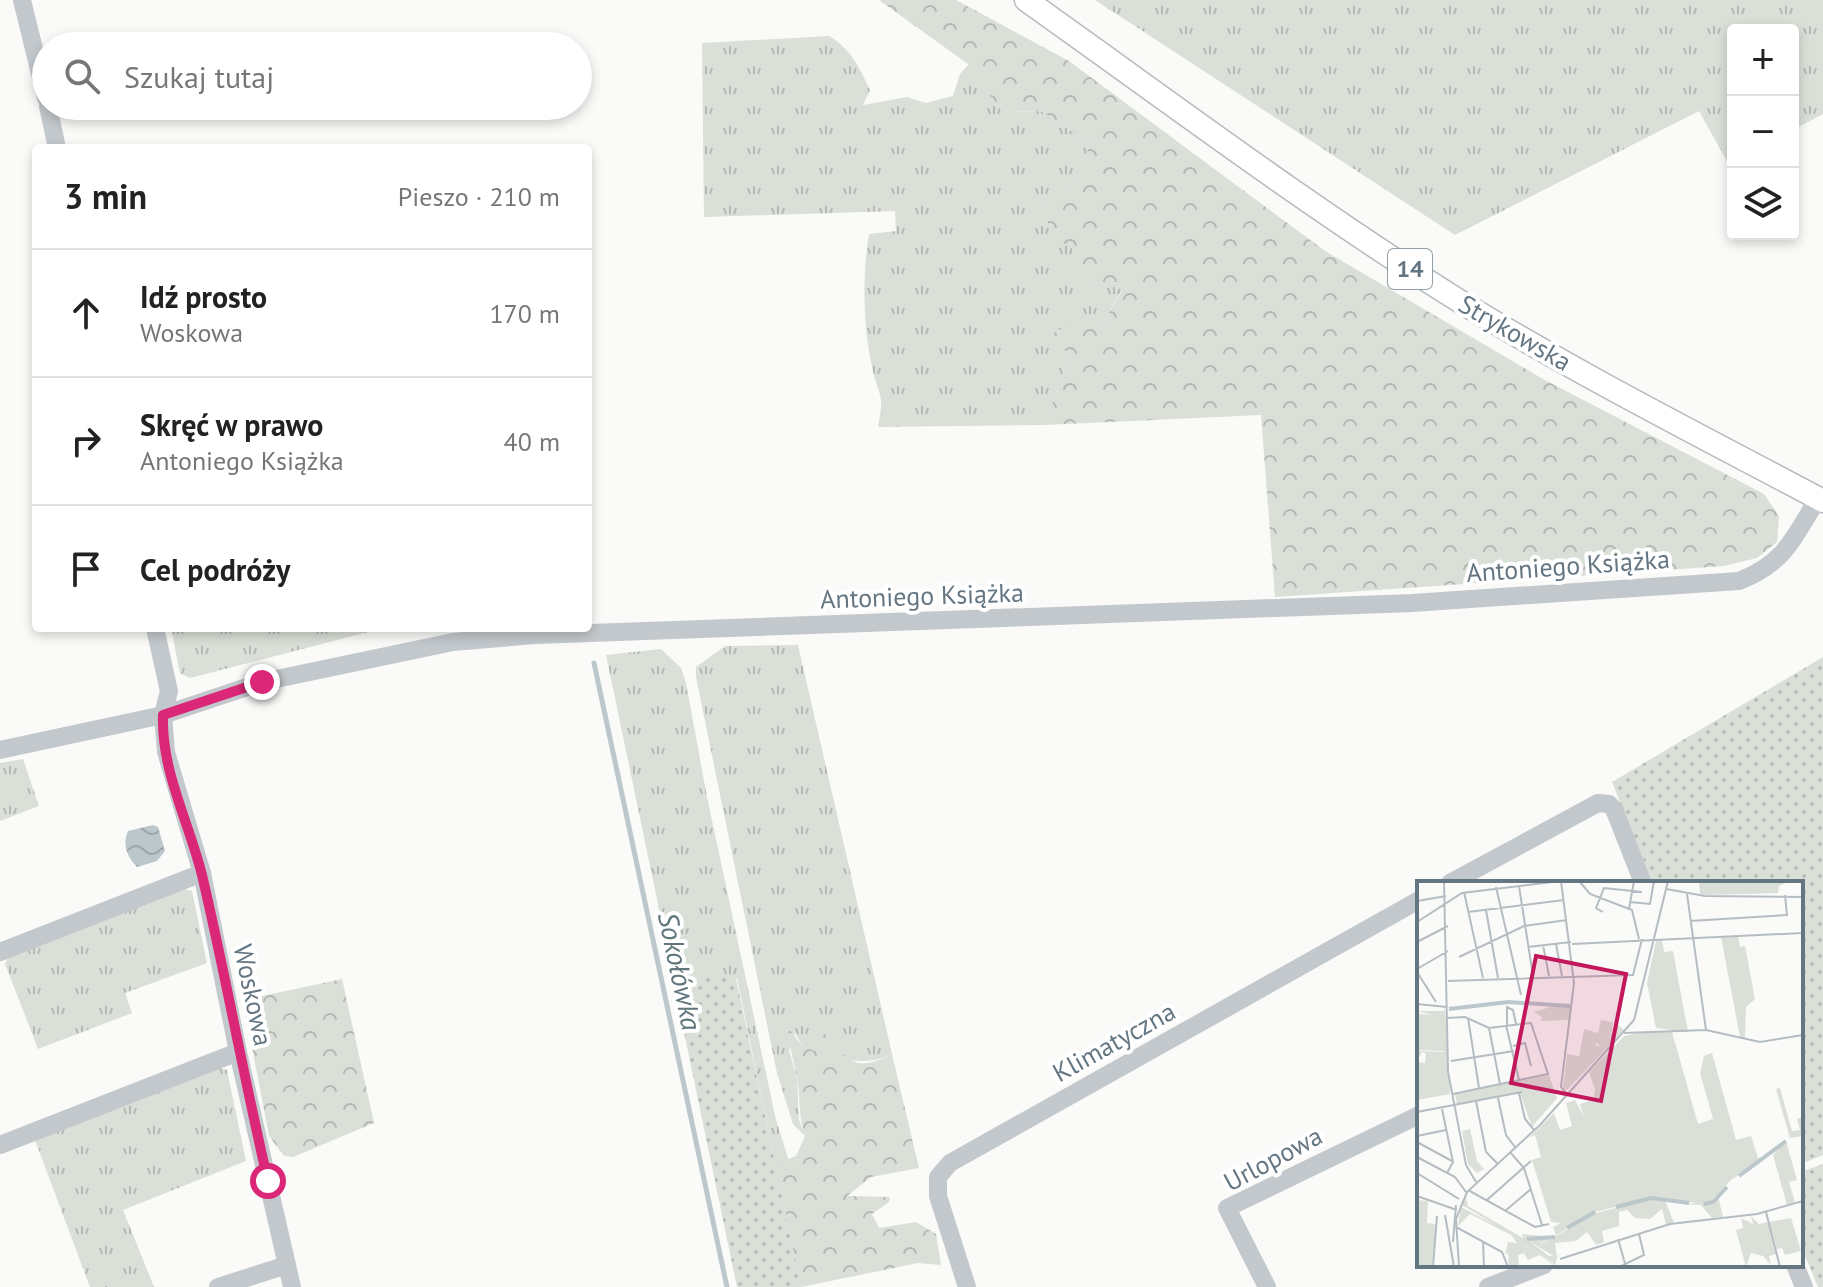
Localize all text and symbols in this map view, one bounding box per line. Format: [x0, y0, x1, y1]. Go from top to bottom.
map controls [1727, 24, 1799, 240]
button: + [1727, 24, 1799, 96]
search box [32, 32, 592, 120]
icon: search [60, 54, 104, 98]
text: Szukaj tutaj [124, 57, 274, 96]
button: − [1727, 96, 1799, 168]
button: layers [1727, 168, 1799, 240]
text: 3 min [64, 174, 147, 218]
text: Pieszo · 210 m [398, 180, 560, 213]
road number: 14 [1388, 249, 1432, 289]
text: Idź prosto [140, 277, 267, 316]
street label: Strykowska [1453, 287, 1578, 378]
icon: ahead [64, 291, 108, 335]
text: 170 m [489, 297, 560, 330]
text: Woskowa [140, 316, 243, 349]
text: Skręć w prawo [140, 405, 323, 444]
icon: right [64, 419, 108, 463]
text: 40 m [504, 425, 560, 458]
text: Antoniego Książka [140, 444, 344, 477]
street label: Antoniego Książka [1465, 542, 1671, 589]
icon: arrive [64, 547, 108, 591]
text: Cel podróży [140, 550, 290, 589]
street label: Antoniego Książka [820, 575, 1024, 616]
route end [244, 664, 280, 700]
inset map [1417, 881, 1803, 1267]
water label: Sokołówka [650, 908, 711, 1034]
street label: Woskowa [227, 941, 280, 1049]
street label: Klimatyczna [1047, 994, 1181, 1089]
street label: Urlopowa [1218, 1119, 1328, 1198]
route start [250, 1163, 286, 1199]

